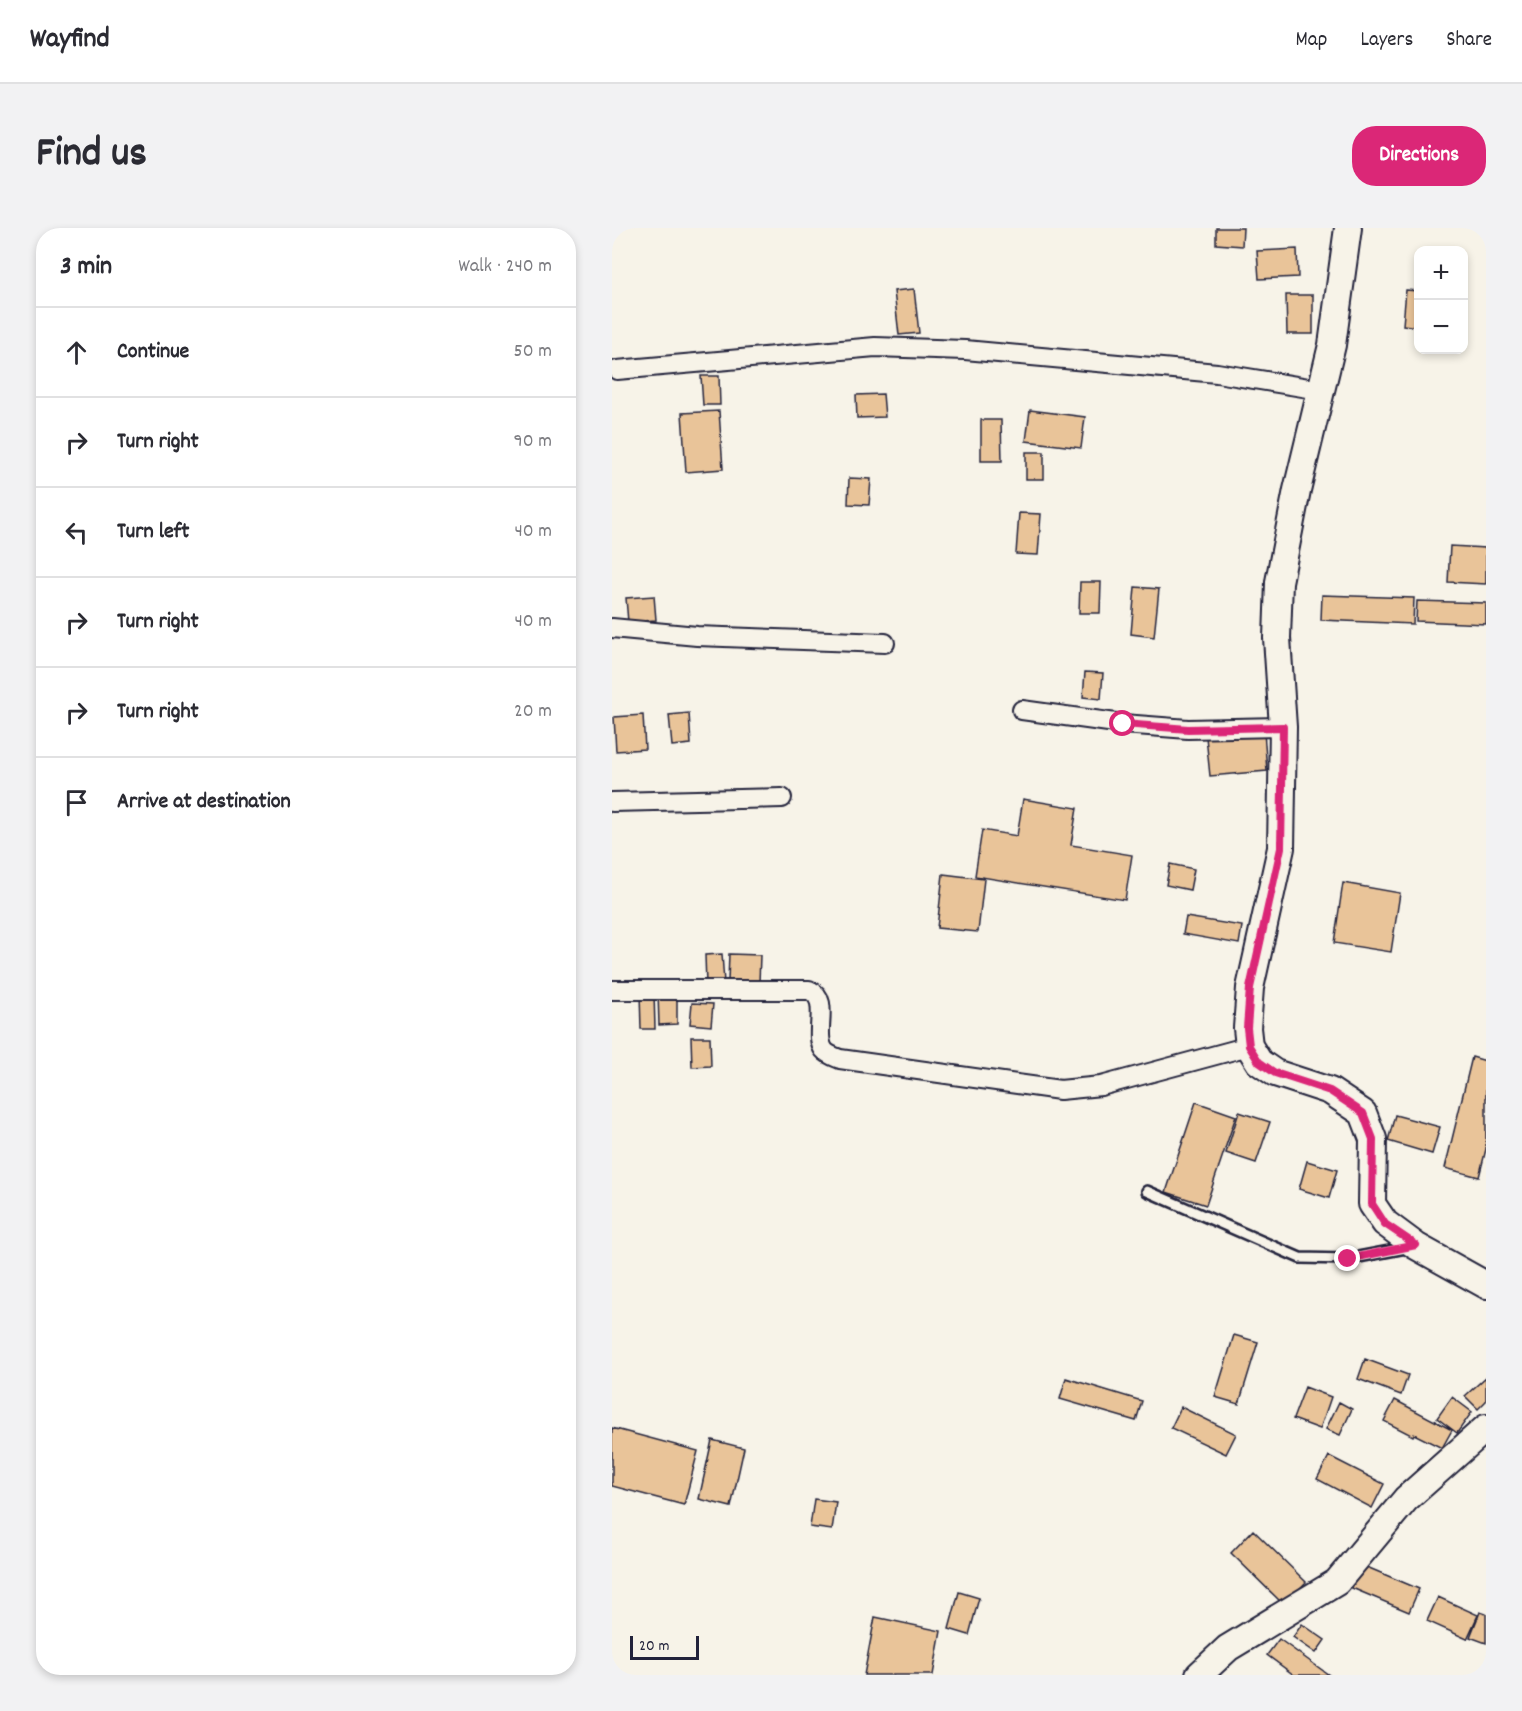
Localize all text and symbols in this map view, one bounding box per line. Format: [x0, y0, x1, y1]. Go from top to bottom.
text: Wayfind [30, 21, 110, 61]
text: Map [1296, 26, 1327, 56]
text: Layers [1360, 26, 1413, 56]
text: Share [1446, 26, 1492, 56]
text: Find us [36, 126, 147, 186]
button: Directions [1352, 126, 1486, 186]
map controls [1414, 246, 1468, 354]
button: + [1414, 246, 1468, 300]
text: 3 min [60, 249, 112, 286]
text: Walk · 240 m [458, 253, 552, 281]
button: − [1414, 300, 1468, 354]
icon: ahead [60, 336, 93, 369]
text: Continue [117, 337, 189, 368]
text: 50 m [514, 338, 552, 366]
icon: right [60, 426, 93, 459]
text: Turn right [117, 427, 199, 458]
text: 90 m [514, 428, 552, 456]
icon: left [60, 516, 93, 549]
text: Turn left [117, 517, 189, 548]
text: 40 m [514, 518, 552, 546]
icon: right [60, 606, 93, 639]
text: Turn right [117, 607, 199, 638]
text: 40 m [514, 608, 552, 636]
icon: right [60, 696, 93, 729]
text: Turn right [117, 697, 199, 728]
text: 20 m [514, 698, 552, 726]
route start [1109, 710, 1135, 736]
icon: arrive [60, 786, 93, 819]
text: Arrive at destination [117, 787, 291, 818]
route end [1334, 1245, 1360, 1271]
scale bar [630, 1633, 699, 1660]
text: 20 m [639, 1635, 669, 1658]

